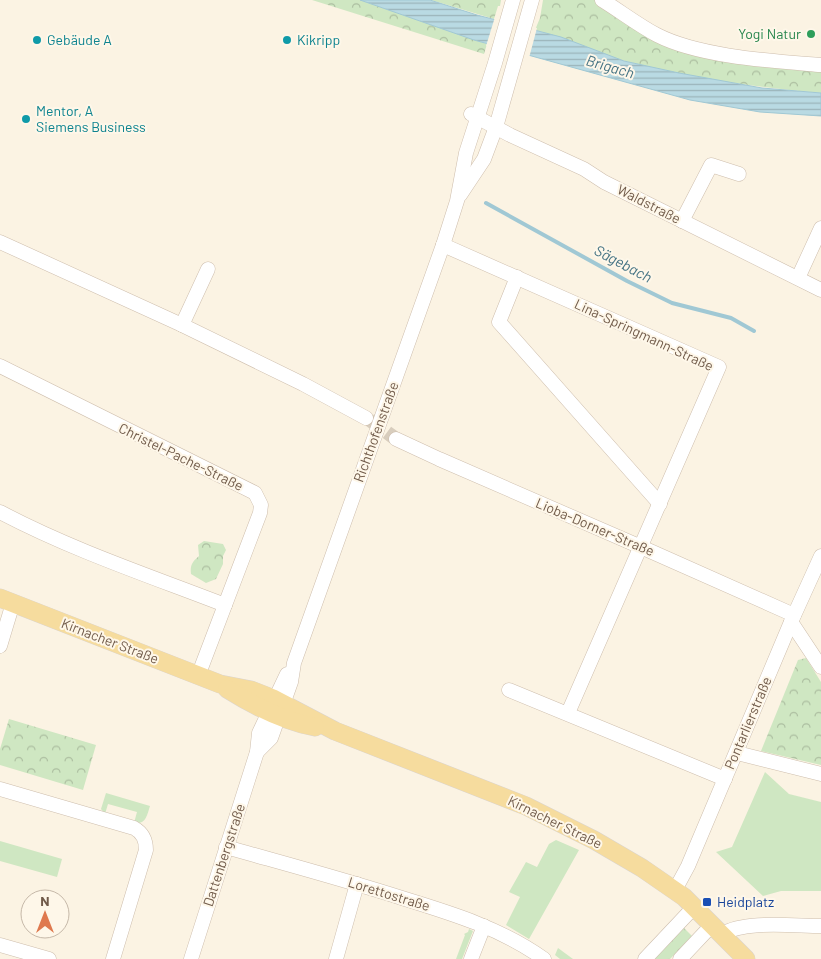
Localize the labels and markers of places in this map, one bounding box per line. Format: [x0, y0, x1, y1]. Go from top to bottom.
place label: Yogi Natur [738, 25, 801, 42]
marker: Yogi Natur [805, 28, 817, 40]
place label: Gebäude A [47, 31, 112, 48]
place label: Kikripp [297, 31, 340, 48]
marker: Gebäude A [31, 34, 43, 46]
marker: Kikripp [281, 34, 293, 46]
place label: Mentor, A Siemens Business [36, 102, 146, 135]
marker: Mentor, A Siemens Business [20, 113, 32, 125]
place label: Heidplatz [717, 893, 774, 910]
marker: Heidplatz [701, 896, 713, 908]

